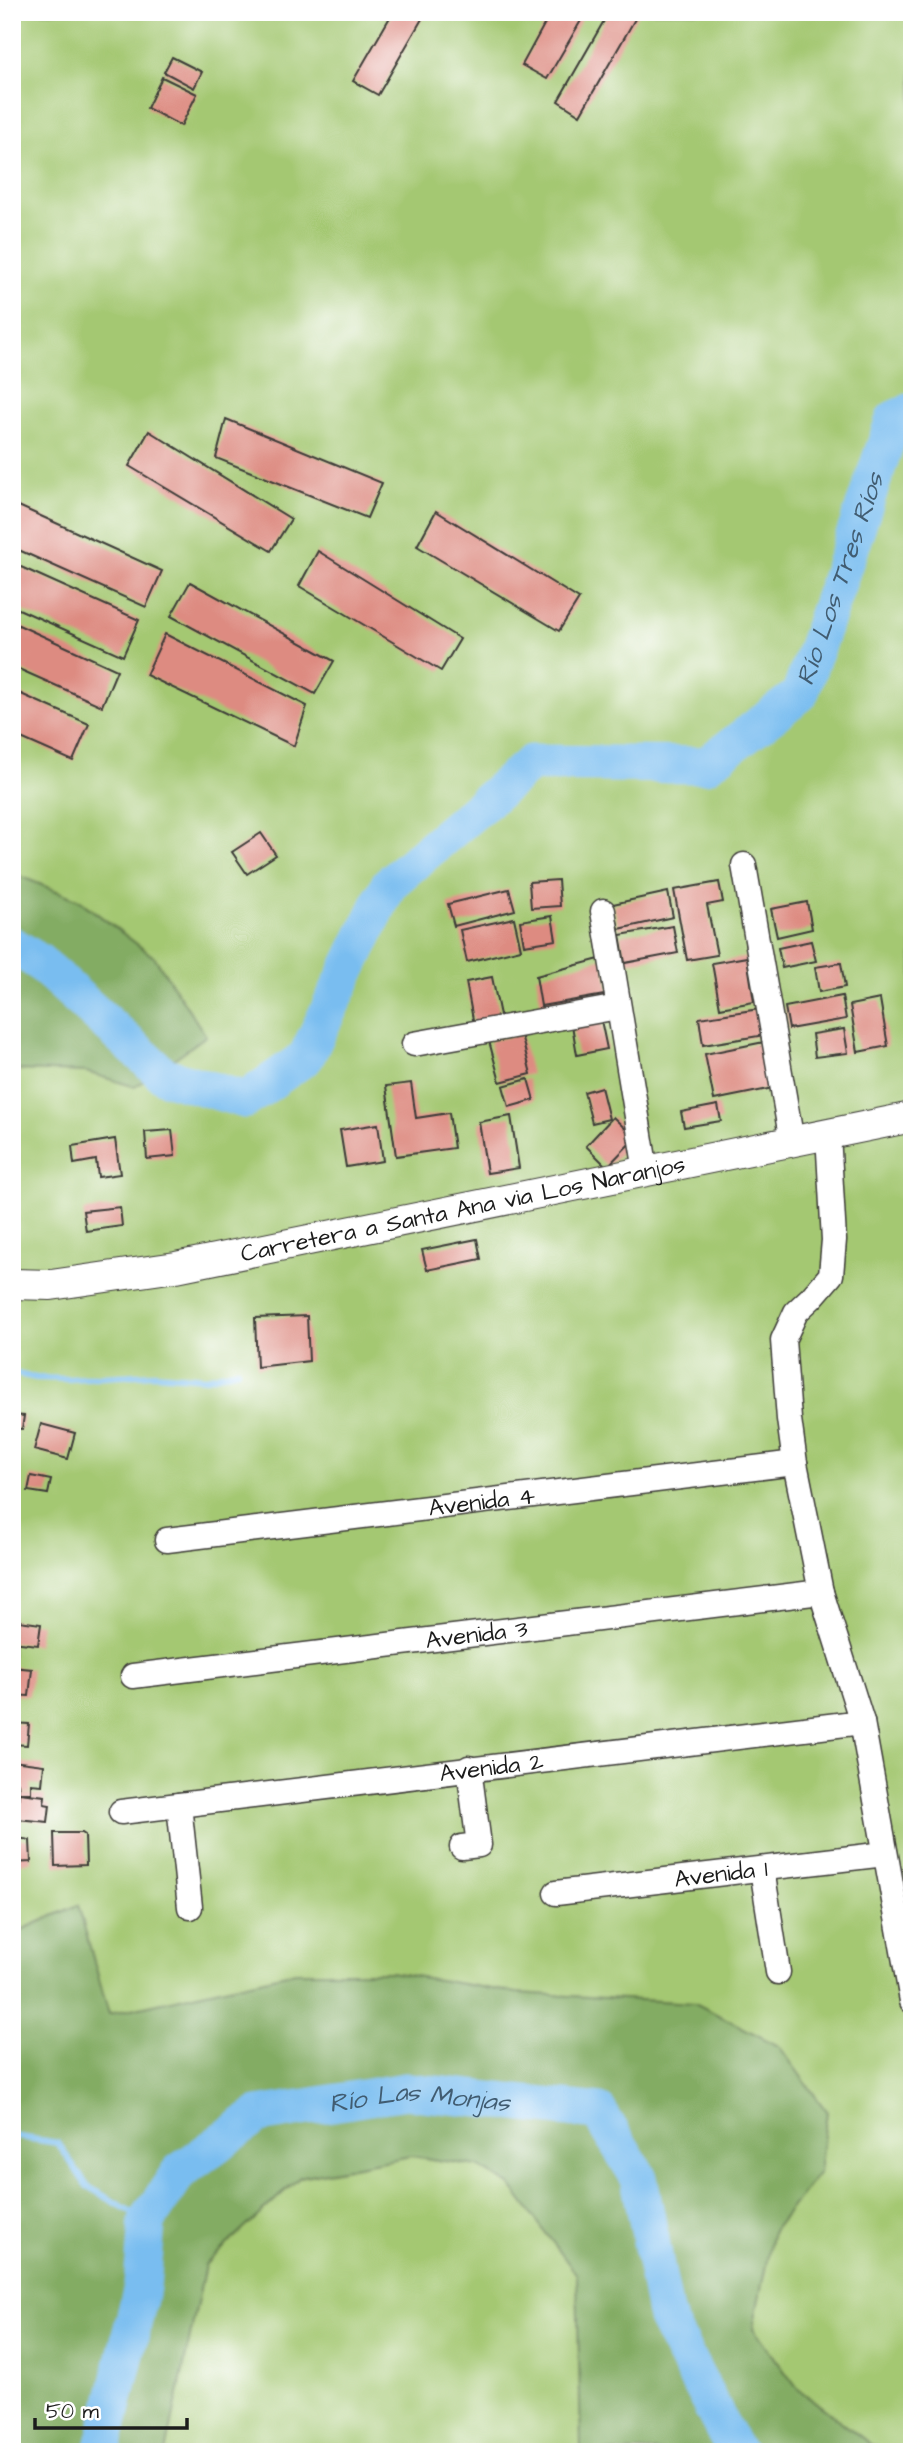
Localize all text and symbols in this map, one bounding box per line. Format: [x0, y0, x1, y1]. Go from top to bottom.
water label: Río Los Tres Ríos [787, 466, 894, 690]
street label: Carretera a Santa Ana via Los Naranjos [238, 1148, 688, 1271]
street label: Avenida 4 [427, 1479, 537, 1526]
street label: Avenida 3 [423, 1612, 530, 1658]
street label: Avenida 2 [438, 1745, 545, 1791]
street label: Avenida 1 [672, 1852, 769, 1897]
water label: Río Las Monjas [326, 2074, 513, 2122]
scale bar [35, 2387, 187, 2431]
text: 50 m [46, 2397, 100, 2426]

